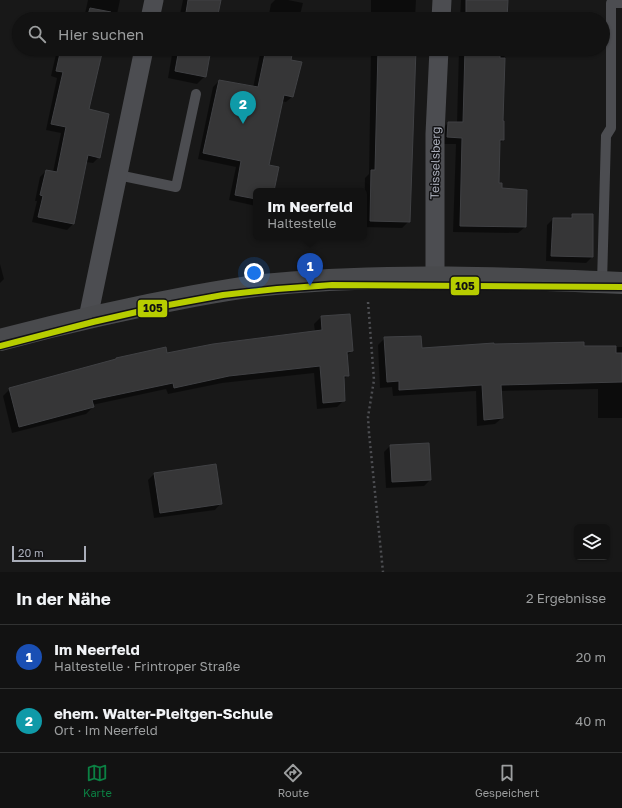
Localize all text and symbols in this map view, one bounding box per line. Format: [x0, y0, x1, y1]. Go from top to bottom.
search box [12, 12, 610, 56]
icon: search [26, 23, 48, 45]
text: Hier suchen [58, 25, 144, 43]
pin: 2 [230, 91, 256, 124]
street label: Teisselsberg [427, 127, 443, 199]
popup [253, 188, 367, 240]
text: Im Neerfeld [267, 197, 353, 215]
text: Haltestelle [267, 215, 336, 231]
pin: 1 [297, 253, 323, 286]
your location [244, 263, 264, 283]
line badge: 105 [450, 276, 480, 296]
text: 105 [455, 279, 475, 292]
line badge: 105 [137, 299, 168, 318]
text: 105 [143, 301, 163, 314]
map controls [574, 524, 610, 560]
button: layers [574, 524, 610, 560]
scale bar [12, 544, 86, 563]
text: 20 m [18, 546, 44, 559]
text: In der Nähe [16, 588, 111, 609]
text: 2 Ergebnisse [526, 590, 606, 606]
text: Im Neerfeld [54, 640, 140, 658]
text: 1 [26, 649, 32, 665]
text: 20 m [576, 649, 606, 665]
text: Haltestelle · Frintroper Straße [54, 658, 240, 674]
text: ehem. Walter-Pleitgen-Schule [54, 704, 273, 722]
text: 2 [25, 713, 33, 729]
text: 40 m [575, 713, 606, 729]
text: Ort · Im Neerfeld [54, 722, 158, 738]
tab: Karte [83, 762, 112, 799]
tab: Route [278, 762, 309, 799]
tab: Gespeichert [475, 762, 539, 799]

